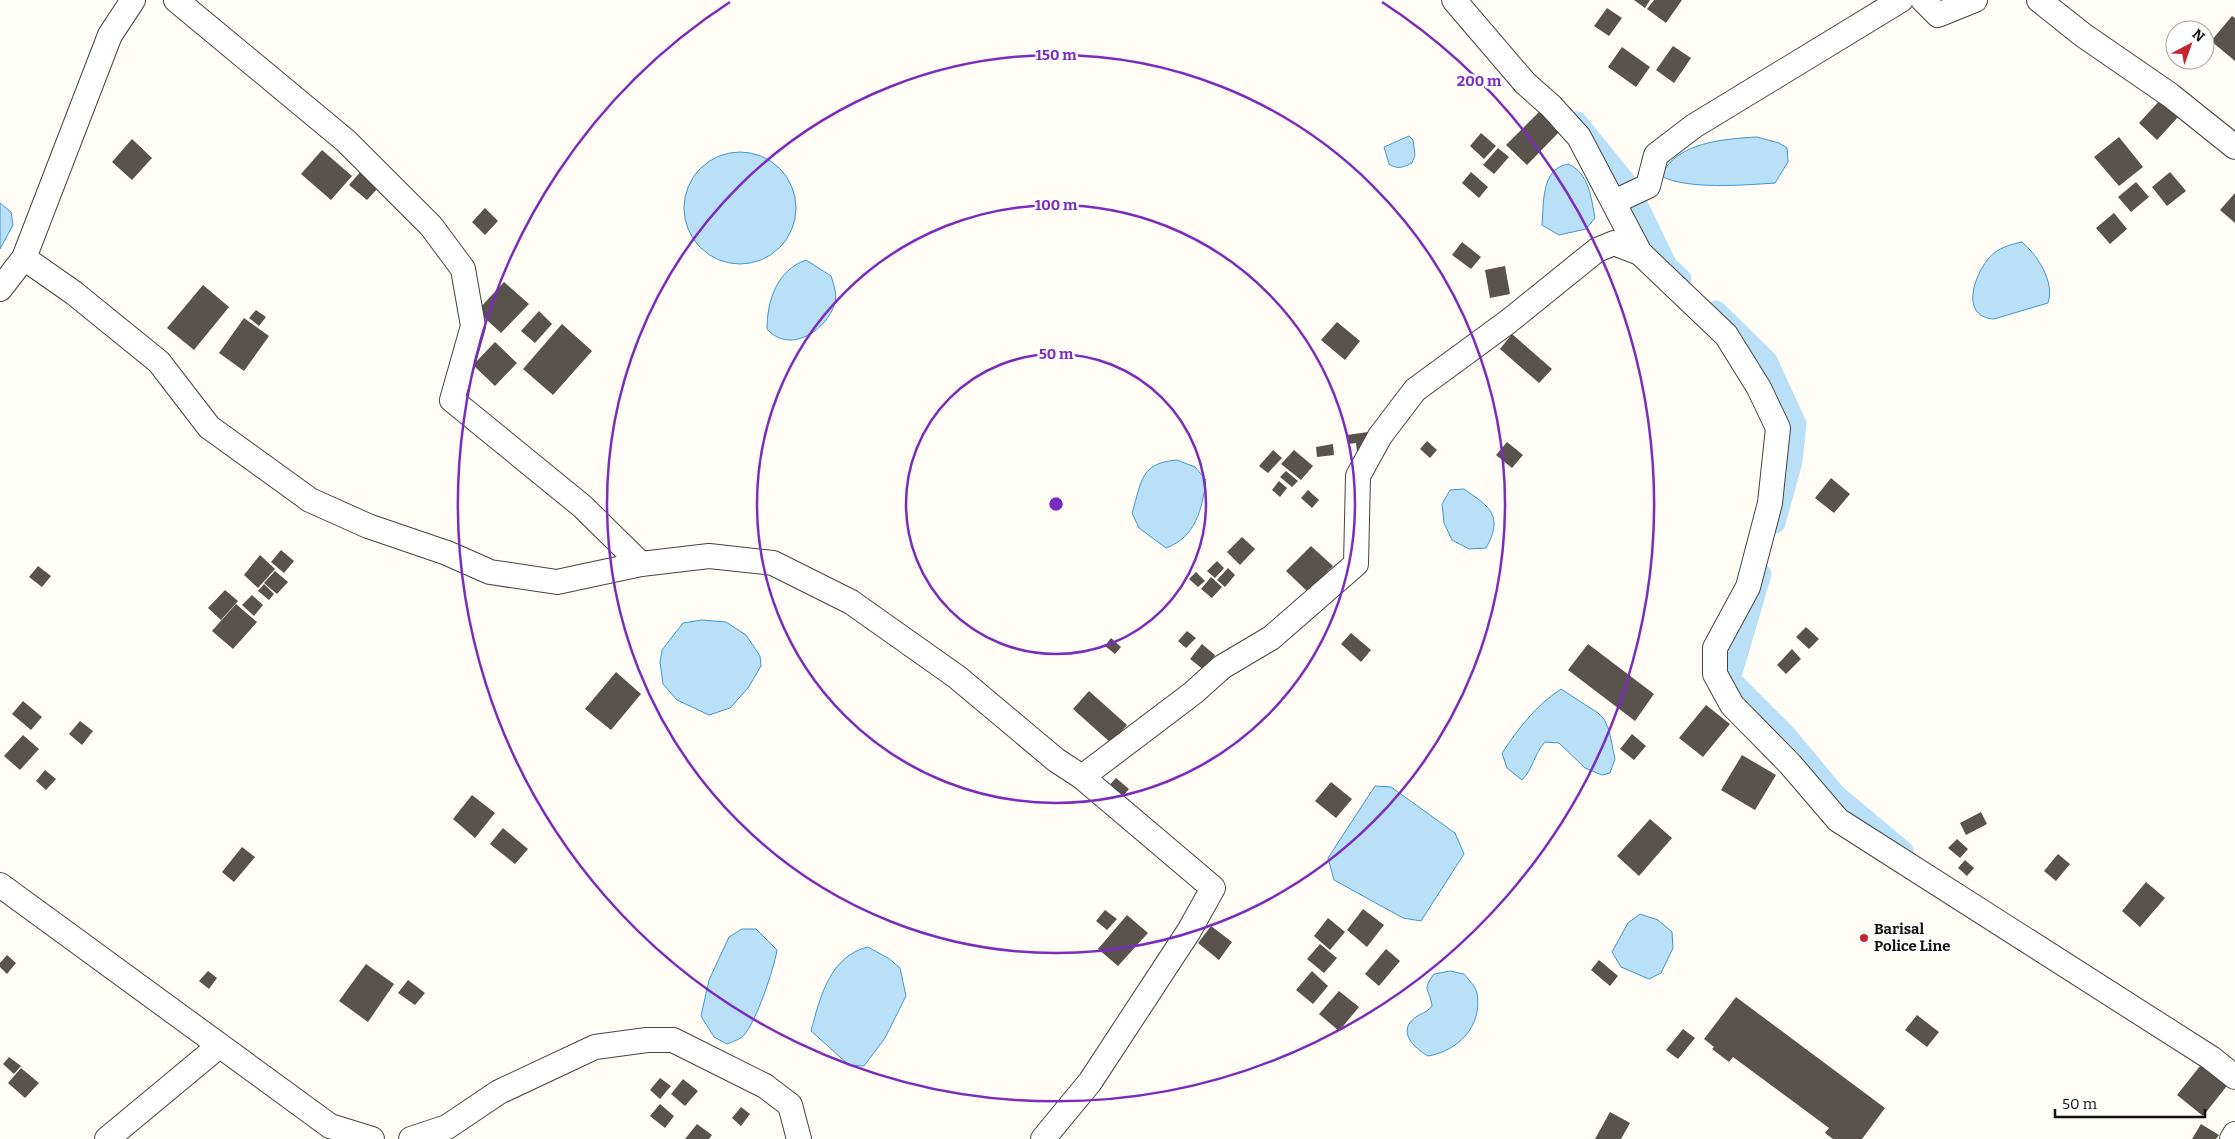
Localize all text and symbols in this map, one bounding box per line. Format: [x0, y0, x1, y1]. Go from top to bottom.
north arrow [2165, 20, 2215, 70]
text: N [2189, 26, 2208, 46]
text: 150 m [1035, 46, 1077, 64]
text: 200 m [1457, 72, 1502, 90]
text: 100 m [1035, 196, 1078, 214]
text: 50 m [1039, 345, 1074, 363]
centre of rings [1047, 495, 1065, 513]
place label: Barisal Police Line [1874, 920, 1950, 955]
marker: Barisal Police Line [1858, 932, 1870, 944]
scale bar [2055, 1086, 2205, 1118]
text: 50 m [2062, 1095, 2098, 1113]

